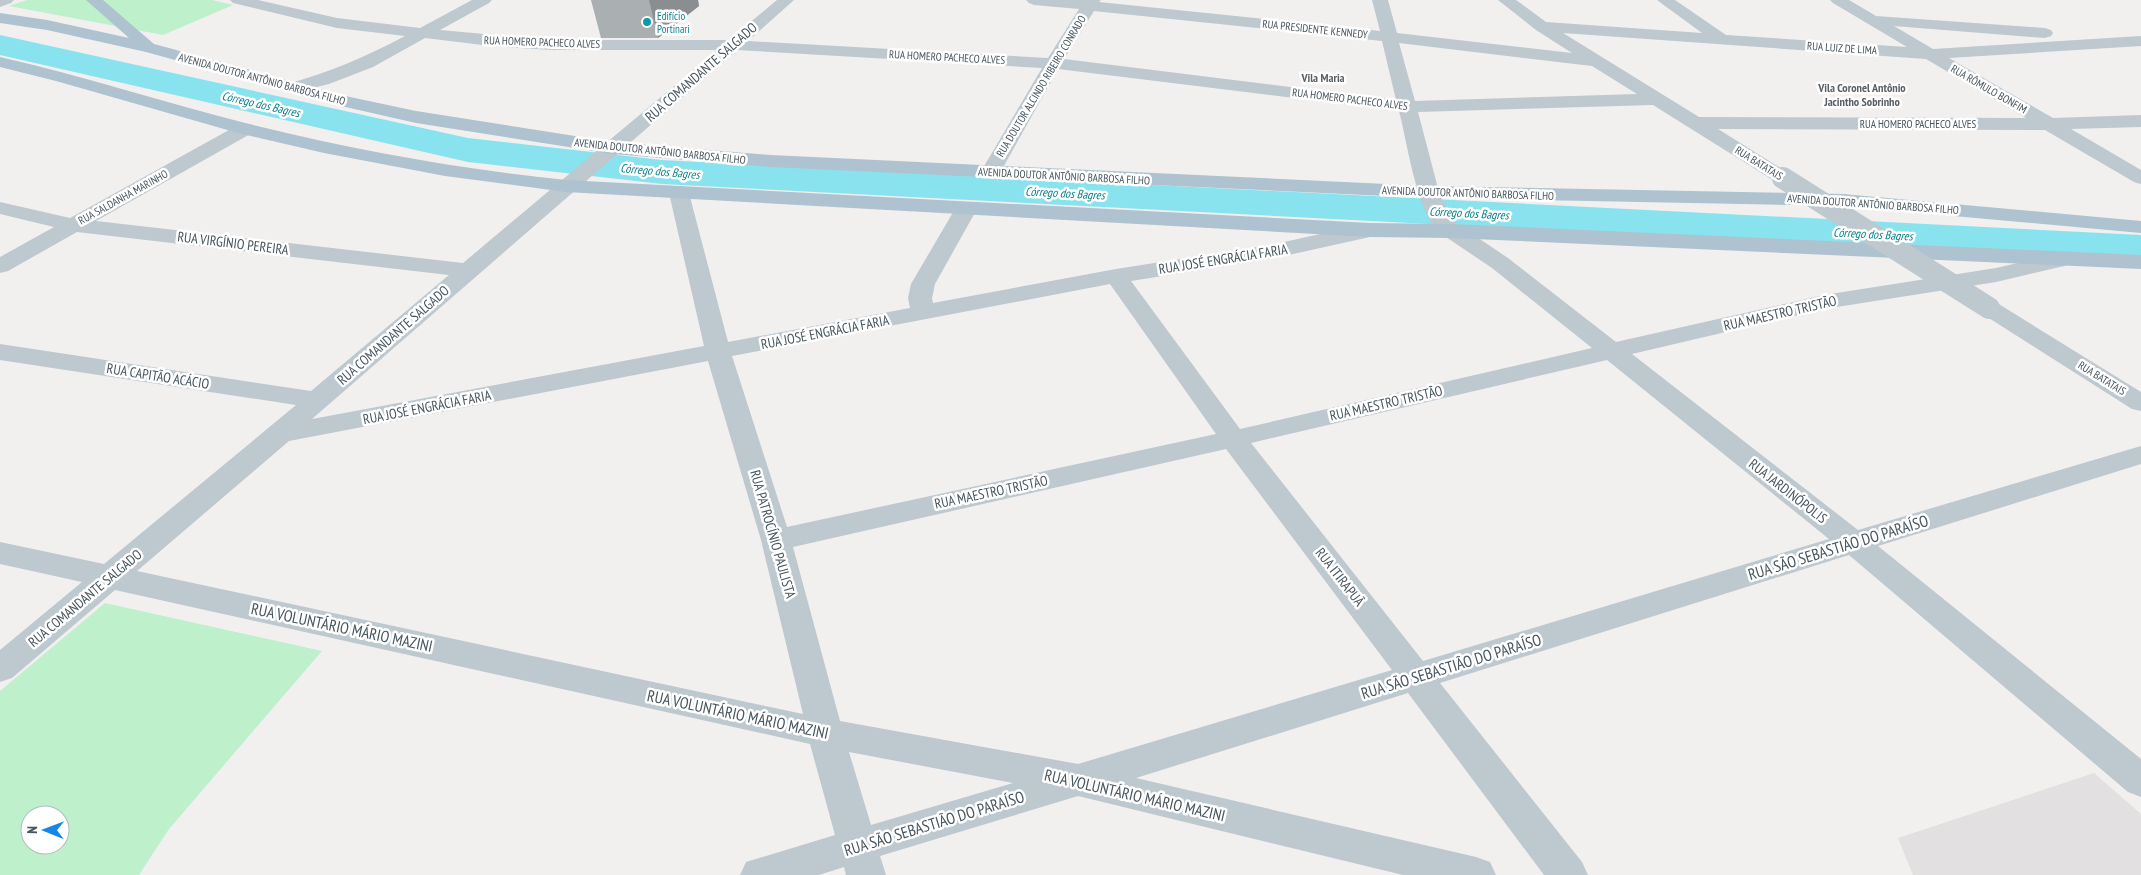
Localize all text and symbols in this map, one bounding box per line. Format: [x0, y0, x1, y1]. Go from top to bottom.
place label: Edifício Portinari [657, 9, 690, 36]
street label: RUA DOUTOR ALCINDO RIBEIRO CONRADO [993, 13, 1089, 159]
marker: Edifício Portinari [641, 16, 653, 28]
street label: RUA PRESIDENTE KENNEDY [1262, 17, 1368, 41]
street label: RUA COMANDANTE SALGADO [641, 18, 761, 126]
street label: RUA HOMERO PACHECO ALVES [484, 33, 601, 51]
street label: RUA LUIZ DE LIMA [1807, 39, 1878, 57]
street label: RUA HOMERO PACHECO ALVES [889, 47, 1006, 67]
street label: AVENIDA DOUTOR ANTÔNIO BARBOSA FILHO [177, 50, 347, 108]
street label: RUA RÔMULO BONFIM [1948, 62, 2030, 116]
district label: Vila Maria [1300, 70, 1345, 85]
district label: Vila Coronel Antônio Jacintho Sobrinho [1817, 80, 1906, 109]
street label: RUA HOMERO PACHECO ALVES [1291, 85, 1409, 113]
water label: Córrego dos Bagres [221, 88, 303, 121]
street label: RUA HOMERO PACHECO ALVES [1860, 117, 1976, 131]
street label: AVENIDA DOUTOR ANTÔNIO BARBOSA FILHO [574, 135, 746, 167]
street label: RUA BATATAIS [1733, 143, 1786, 183]
water label: Córrego dos Bagres [620, 160, 702, 182]
street label: AVENIDA DOUTOR ANTÔNIO BARBOSA FILHO [978, 165, 1150, 187]
street label: RUA SALDANHA MARINHO [76, 167, 170, 227]
water label: Córrego dos Bagres [1025, 183, 1107, 203]
street label: AVENIDA DOUTOR ANTÔNIO BARBOSA FILHO [1382, 183, 1554, 203]
street label: AVENIDA DOUTOR ANTÔNIO BARBOSA FILHO [1787, 191, 1959, 217]
water label: Córrego dos Bagres [1429, 203, 1511, 223]
water label: Córrego dos Bagres [1833, 224, 1915, 244]
street label: RUA VIRGÍNIO PEREIRA [176, 227, 290, 259]
street label: RUA JOSÉ ENGRÁCIA FARIA [1157, 240, 1289, 278]
street label: RUA COMANDANTE SALGADO [333, 281, 453, 389]
street label: RUA MAESTRO TRISTÃO [1722, 291, 1838, 335]
street label: RUA JOSÉ ENGRÁCIA FARIA [759, 311, 891, 353]
street label: RUA BATATAIS [2076, 358, 2129, 398]
street label: RUA CAPITÃO ACÁCIO [105, 359, 211, 393]
street label: RUA MAESTRO TRISTÃO [1328, 381, 1444, 425]
street label: RUA JOSÉ ENGRÁCIA FARIA [361, 386, 493, 428]
street label: RUA JARDINÓPOLIS [1745, 455, 1831, 527]
street label: RUA PATROCÍNIO PAULISTA [746, 468, 800, 601]
street label: RUA MAESTRO TRISTÃO [933, 471, 1050, 513]
street label: RUA SÃO SEBASTIÃO DO PARAÍSO [1745, 510, 1931, 584]
street label: RUA ITIRAPUÃ [1312, 544, 1369, 610]
street label: RUA COMANDANTE SALGADO [25, 545, 146, 651]
street label: RUA VOLUNTÁRIO MÁRIO MAZINI [249, 598, 435, 656]
street label: RUA SÃO SEBASTIÃO DO PARAÍSO [1358, 629, 1544, 703]
street label: RUA VOLUNTÁRIO MÁRIO MAZINI [645, 685, 831, 743]
street label: RUA VOLUNTÁRIO MÁRIO MAZINI [1043, 764, 1227, 826]
street label: RUA SÃO SEBASTIÃO DO PARAÍSO [841, 786, 1027, 860]
north arrow [20, 805, 70, 855]
text: N [23, 826, 41, 834]

